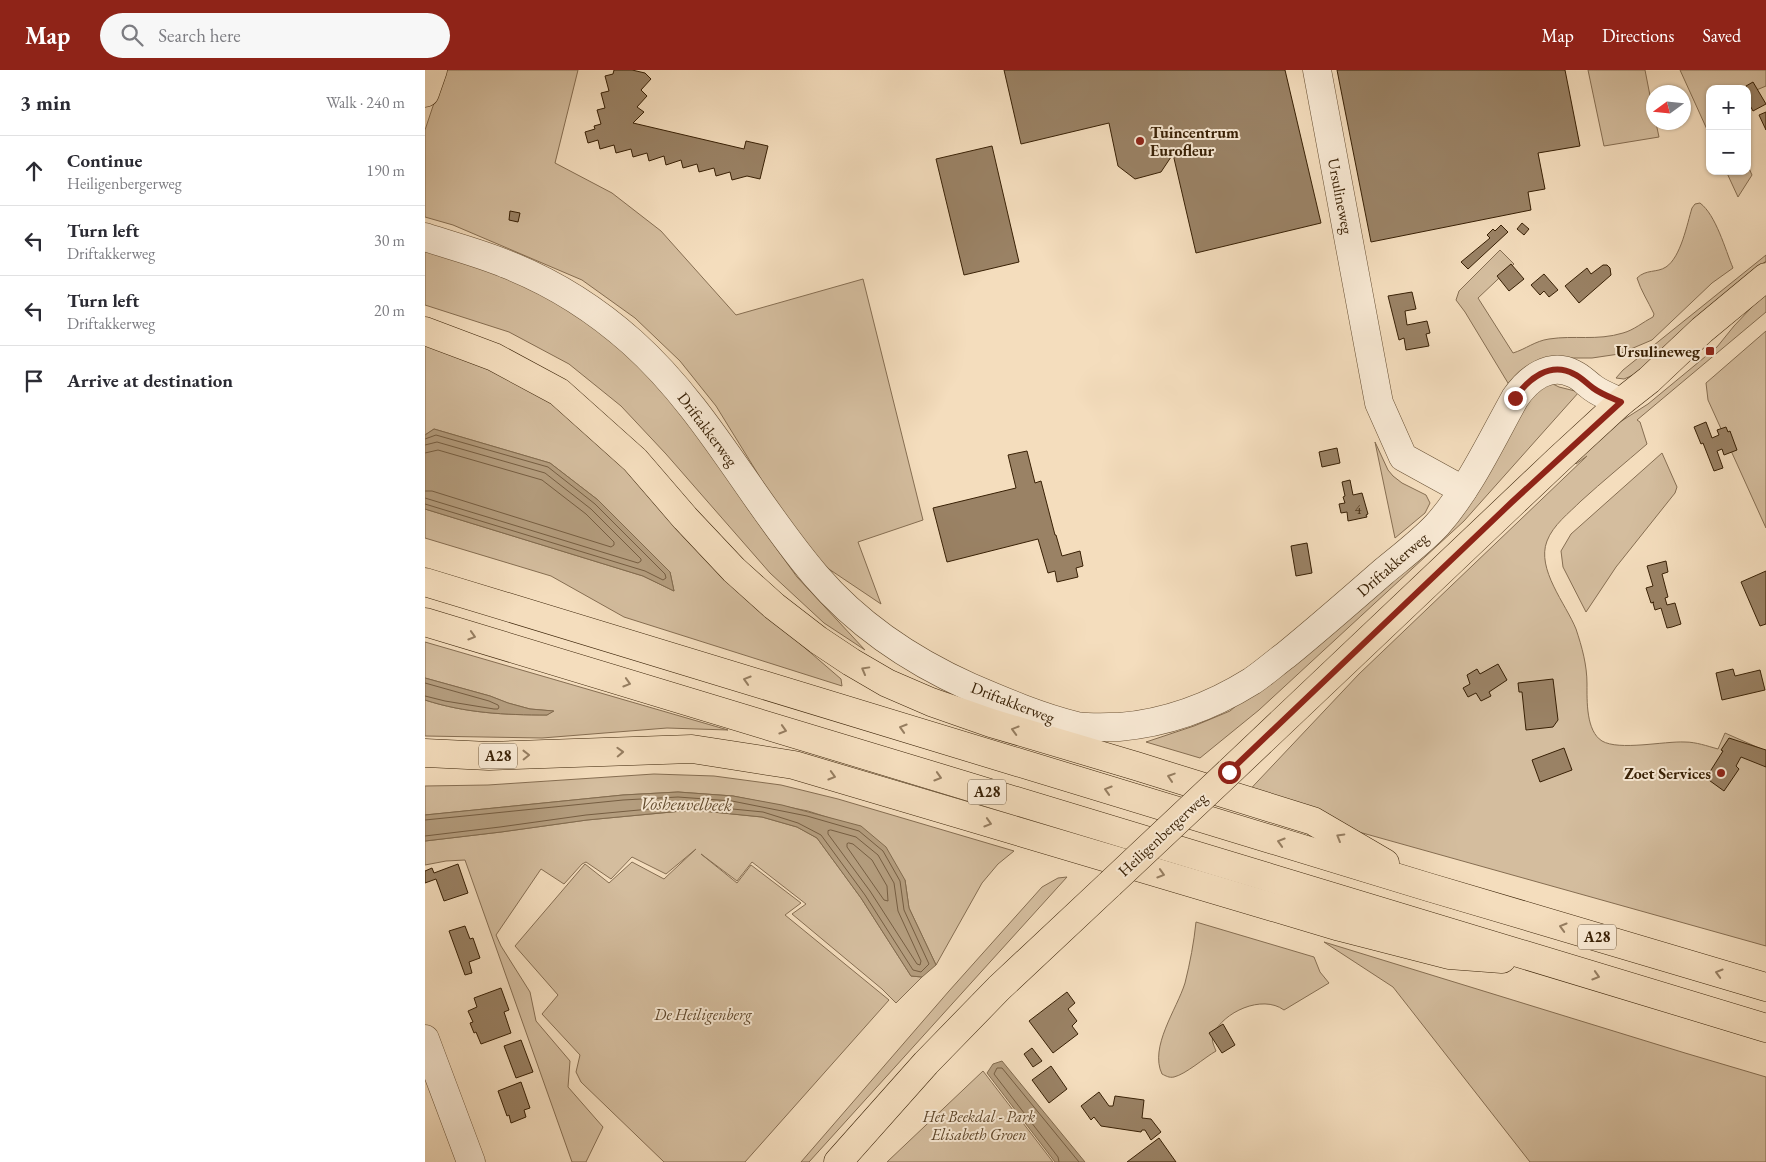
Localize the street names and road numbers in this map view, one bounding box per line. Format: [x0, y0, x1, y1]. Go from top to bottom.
street label: Ursulineweg [1323, 156, 1358, 237]
street label: Driftakkerweg [673, 388, 743, 472]
street label: Driftakkerweg [1352, 527, 1433, 601]
street label: Driftakkerweg [968, 677, 1059, 728]
road number: A28 [479, 744, 517, 768]
road number: A28 [968, 780, 1006, 804]
street label: Heiligenbergerweg [1113, 787, 1212, 881]
road number: A28 [1578, 924, 1616, 950]

